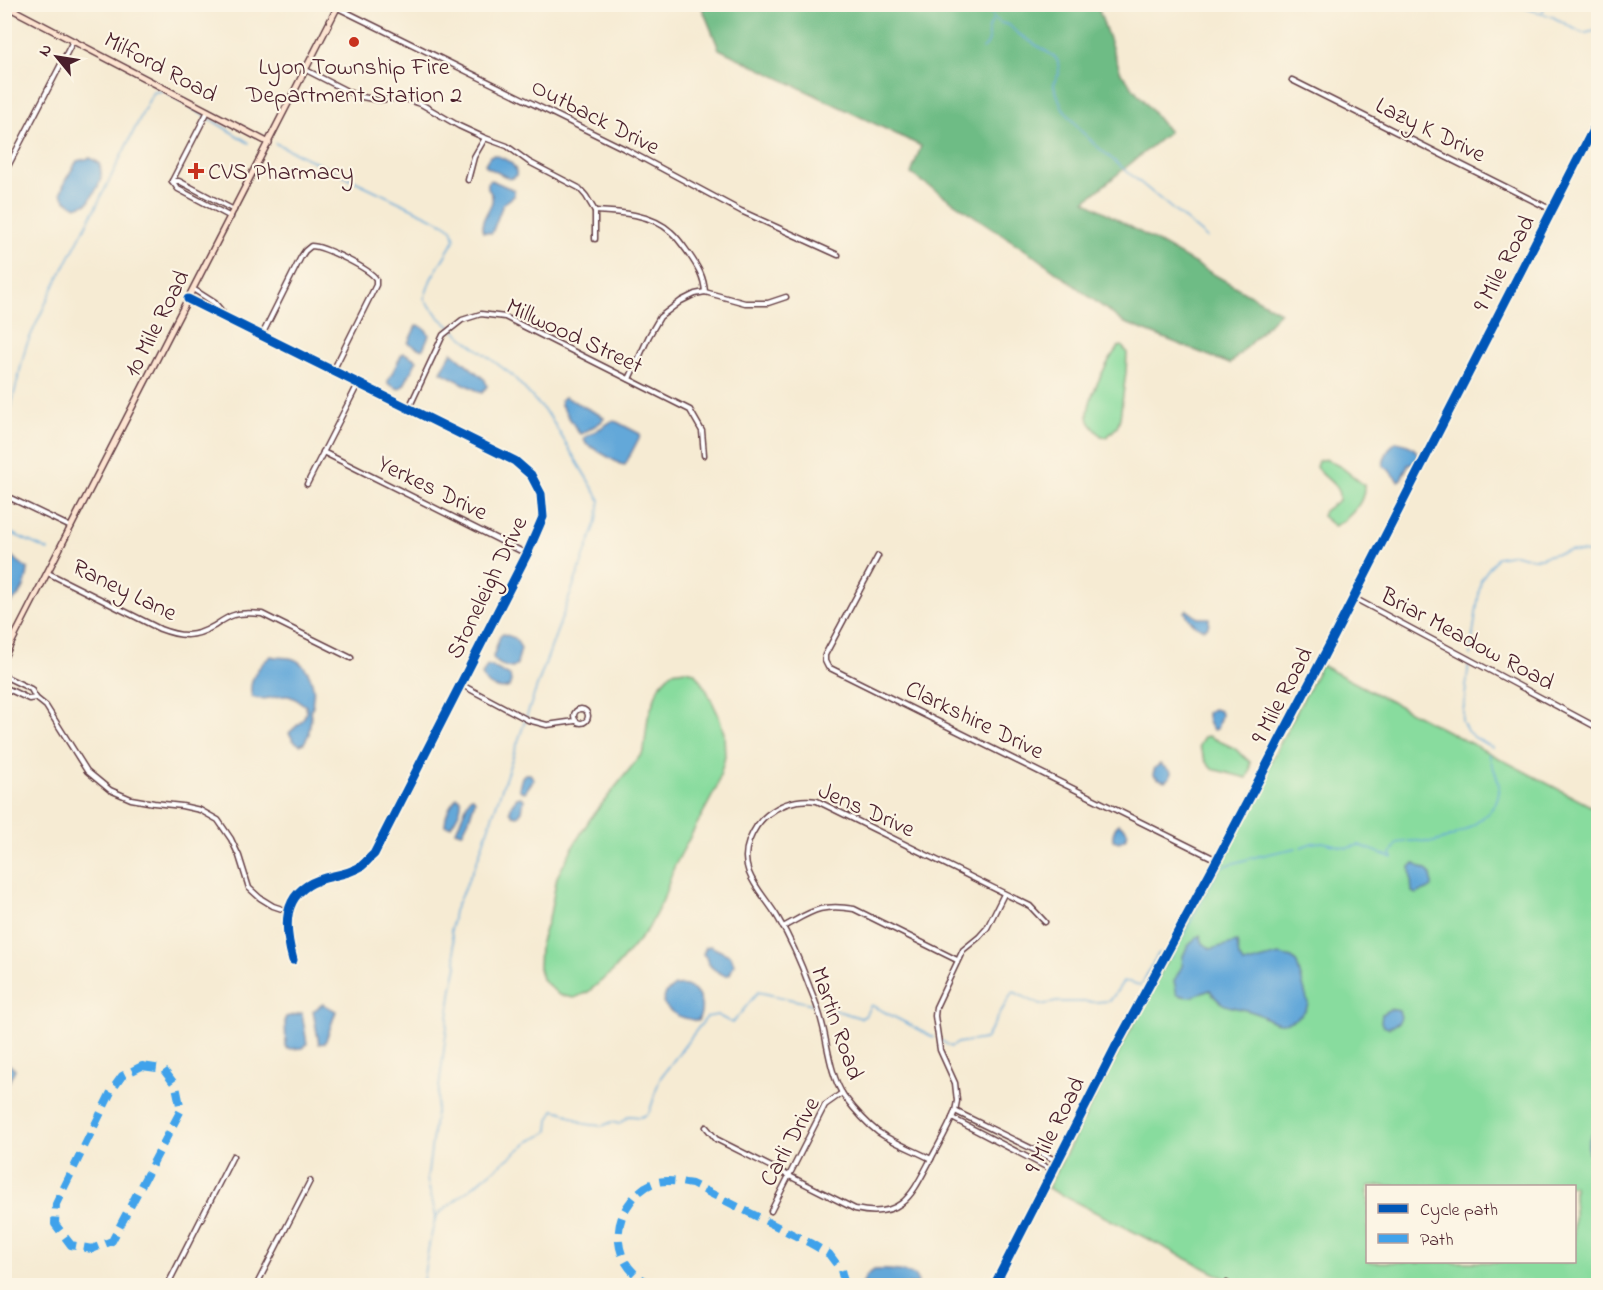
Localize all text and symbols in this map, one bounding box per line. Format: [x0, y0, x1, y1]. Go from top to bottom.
street label: Milford Road [97, 24, 223, 113]
north arrow [27, 27, 87, 87]
marker: Lyon Township Fire Department Station 2 [347, 35, 361, 49]
text: N [33, 40, 59, 61]
place label: Lyon Township Fire Department Station 2 [245, 51, 462, 114]
street label: Outback Drive [524, 71, 666, 166]
street label: Lazy K Drive [1368, 89, 1491, 174]
place label: CVS Pharmacy [208, 156, 354, 192]
marker: CVS Pharmacy [189, 164, 203, 178]
street label: 9 Mile Road [1465, 209, 1546, 319]
street label: 10 Mile Road [116, 264, 200, 384]
street label: Millwood Street [500, 290, 648, 384]
street label: Yerkes Drive [371, 447, 493, 531]
street label: Stoneleigh Drive [439, 511, 538, 665]
street label: Raney Lane [65, 551, 182, 633]
street label: Briar Meadow Road [1373, 579, 1560, 701]
street label: 9 Mile Road [1243, 641, 1324, 751]
street label: Clarkshire Drive [899, 673, 1049, 770]
street label: Jens Drive [812, 774, 920, 848]
street label: Martin Road [800, 963, 871, 1085]
street label: 9 Mile Road [1017, 1071, 1096, 1181]
street label: Carli Drive [752, 1091, 830, 1194]
legend [1366, 1185, 1576, 1263]
text: Cycle path [1420, 1198, 1498, 1224]
text: Path [1420, 1228, 1454, 1254]

